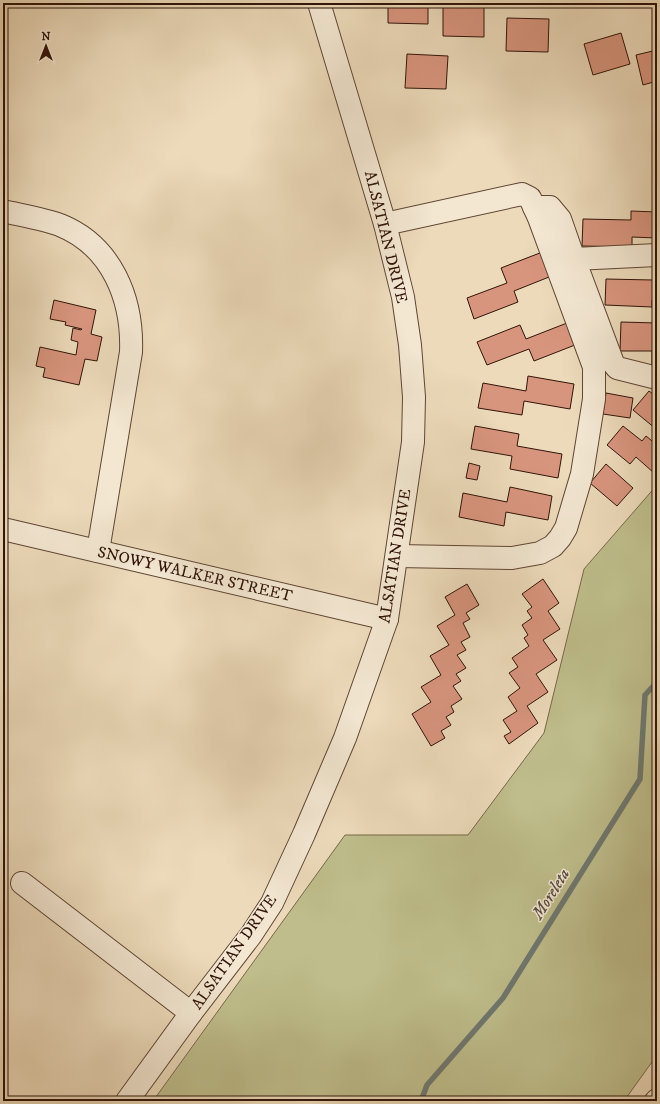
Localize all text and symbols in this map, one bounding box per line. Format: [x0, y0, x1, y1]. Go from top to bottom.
north arrow [26, 26, 66, 66]
text: N [41, 30, 51, 44]
street label: ALSATIAN DRIVE [360, 169, 412, 305]
street label: ALSATIAN DRIVE [375, 487, 415, 625]
street label: SNOWY WALKER STREET [96, 542, 294, 606]
water label: Moreleta [526, 865, 575, 924]
street label: ALSATIAN DRIVE [187, 891, 281, 1013]

